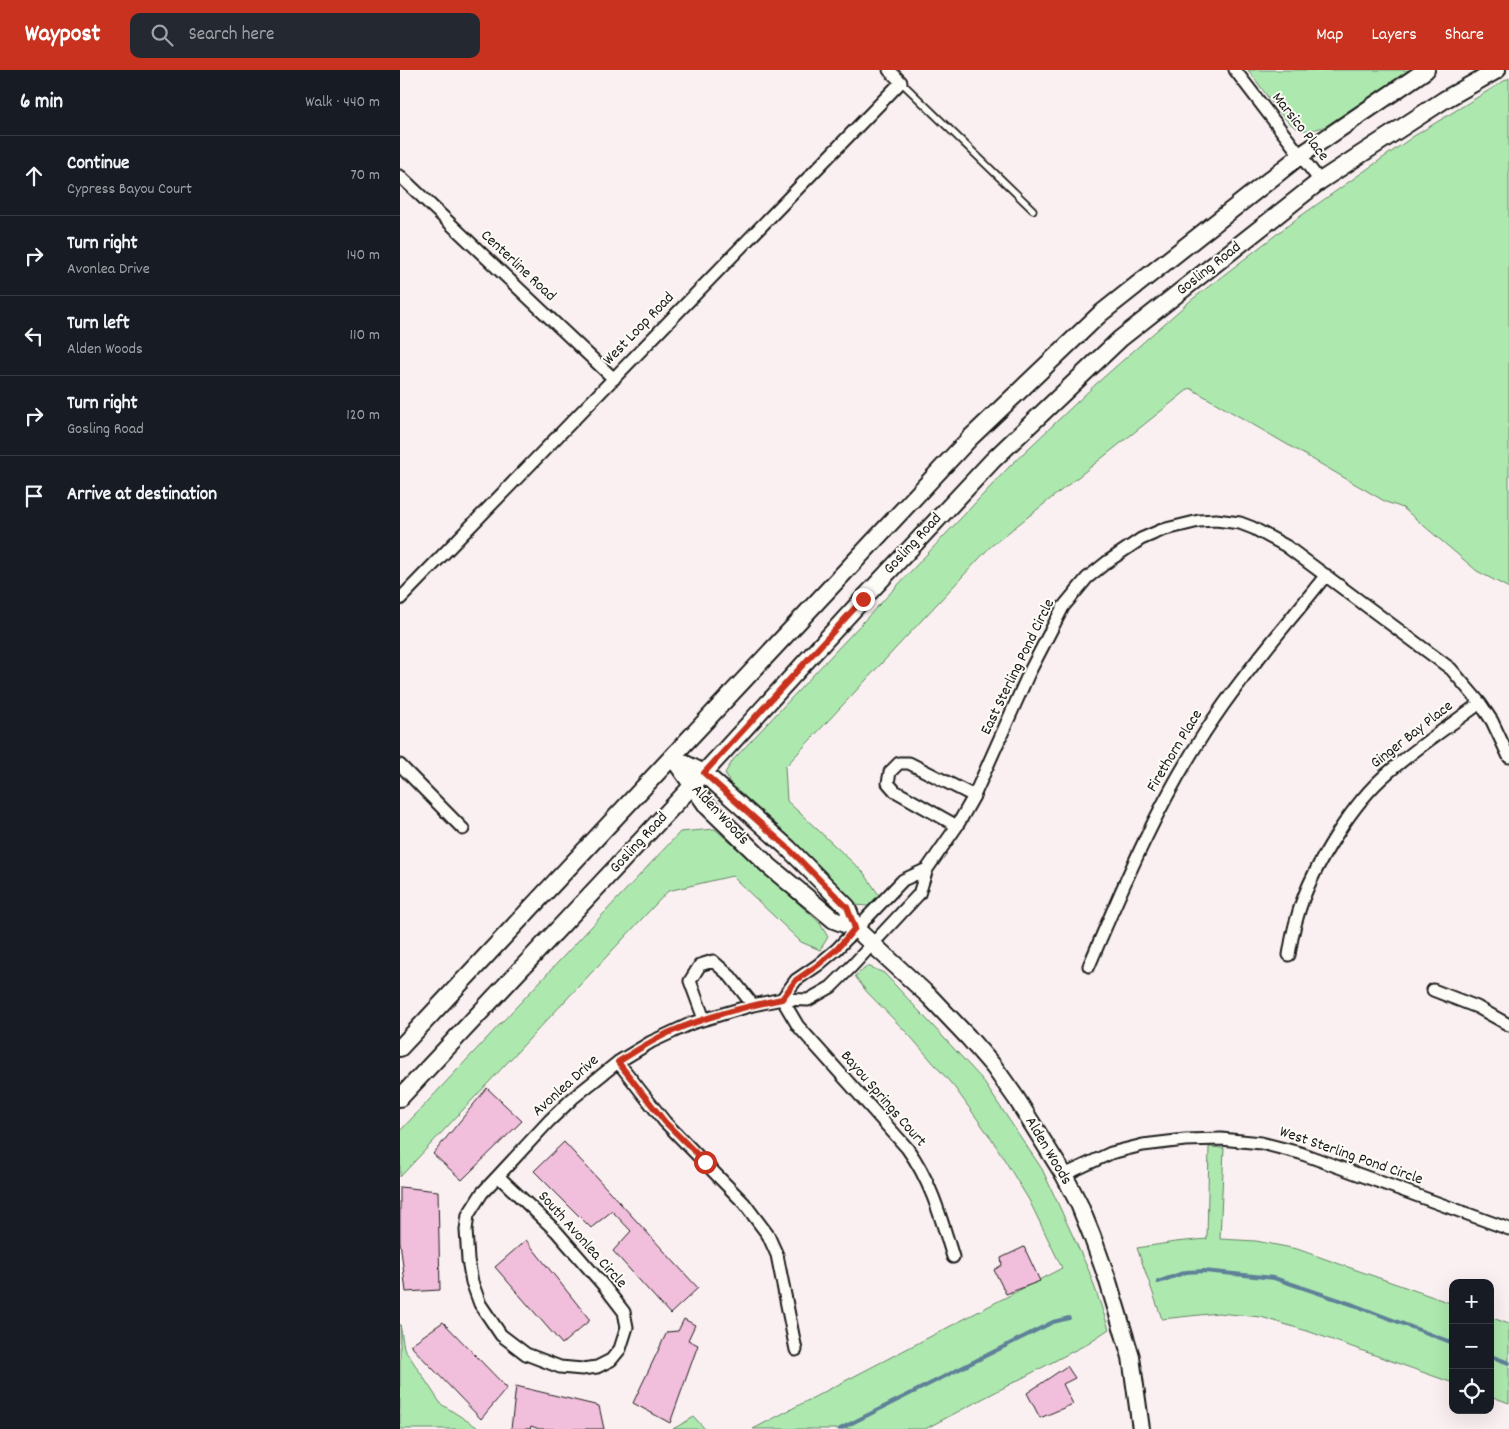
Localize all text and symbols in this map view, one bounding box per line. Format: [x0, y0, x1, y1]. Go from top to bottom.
search box [130, 13, 480, 58]
text: Waypost [25, 18, 100, 52]
icon: search [148, 21, 176, 49]
text: Search here [188, 22, 274, 49]
text: Map [1316, 23, 1343, 48]
text: Layers [1371, 23, 1417, 48]
text: Share [1445, 23, 1484, 48]
text: 6 min [20, 88, 63, 118]
street label: Marsico Place [1266, 88, 1334, 166]
text: Walk · 440 m [305, 91, 380, 114]
text: Continue [67, 151, 129, 178]
icon: ahead [20, 162, 48, 190]
text: 70 m [350, 164, 380, 187]
text: Cypress Bayou Court [67, 178, 192, 201]
street label: Centerline Road [475, 225, 561, 307]
text: Turn right [67, 231, 138, 258]
street label: Gosling Road [1172, 236, 1246, 302]
icon: right [20, 242, 48, 270]
text: 140 m [346, 244, 380, 267]
text: Avonlea Drive [67, 258, 150, 281]
street label: West Loop Road [598, 287, 680, 371]
text: Turn left [67, 311, 130, 338]
icon: left [20, 322, 48, 350]
text: 110 m [350, 324, 380, 347]
text: Alden Woods [67, 338, 143, 361]
text: Turn right [67, 391, 138, 418]
icon: right [20, 402, 48, 430]
text: 120 m [346, 404, 380, 427]
text: Gosling Road [67, 418, 144, 441]
icon: arrive [20, 482, 48, 510]
text: Arrive at destination [67, 482, 217, 509]
street label: Gosling Road [878, 508, 948, 580]
route end [852, 588, 875, 611]
street label: East Sterling Pond Circle [975, 595, 1061, 739]
street label: Ginger Bay Place [1366, 695, 1458, 775]
street label: Firethorn Place [1141, 705, 1209, 797]
street label: Alden Woods [686, 779, 754, 851]
street label: Gosling Road [604, 807, 674, 879]
street label: Bayou Springs Court [835, 1046, 931, 1152]
street label: Avonlea Drive [528, 1050, 604, 1122]
street label: Alden Woods [1019, 1113, 1078, 1190]
street label: West Sterling Pond Circle [1276, 1121, 1426, 1191]
route start [694, 1151, 717, 1174]
street label: South Avonlea Circle [532, 1186, 632, 1294]
map controls [1449, 1279, 1494, 1414]
button: + [1449, 1279, 1494, 1324]
button: − [1449, 1324, 1494, 1369]
button: locate [1449, 1369, 1494, 1414]

